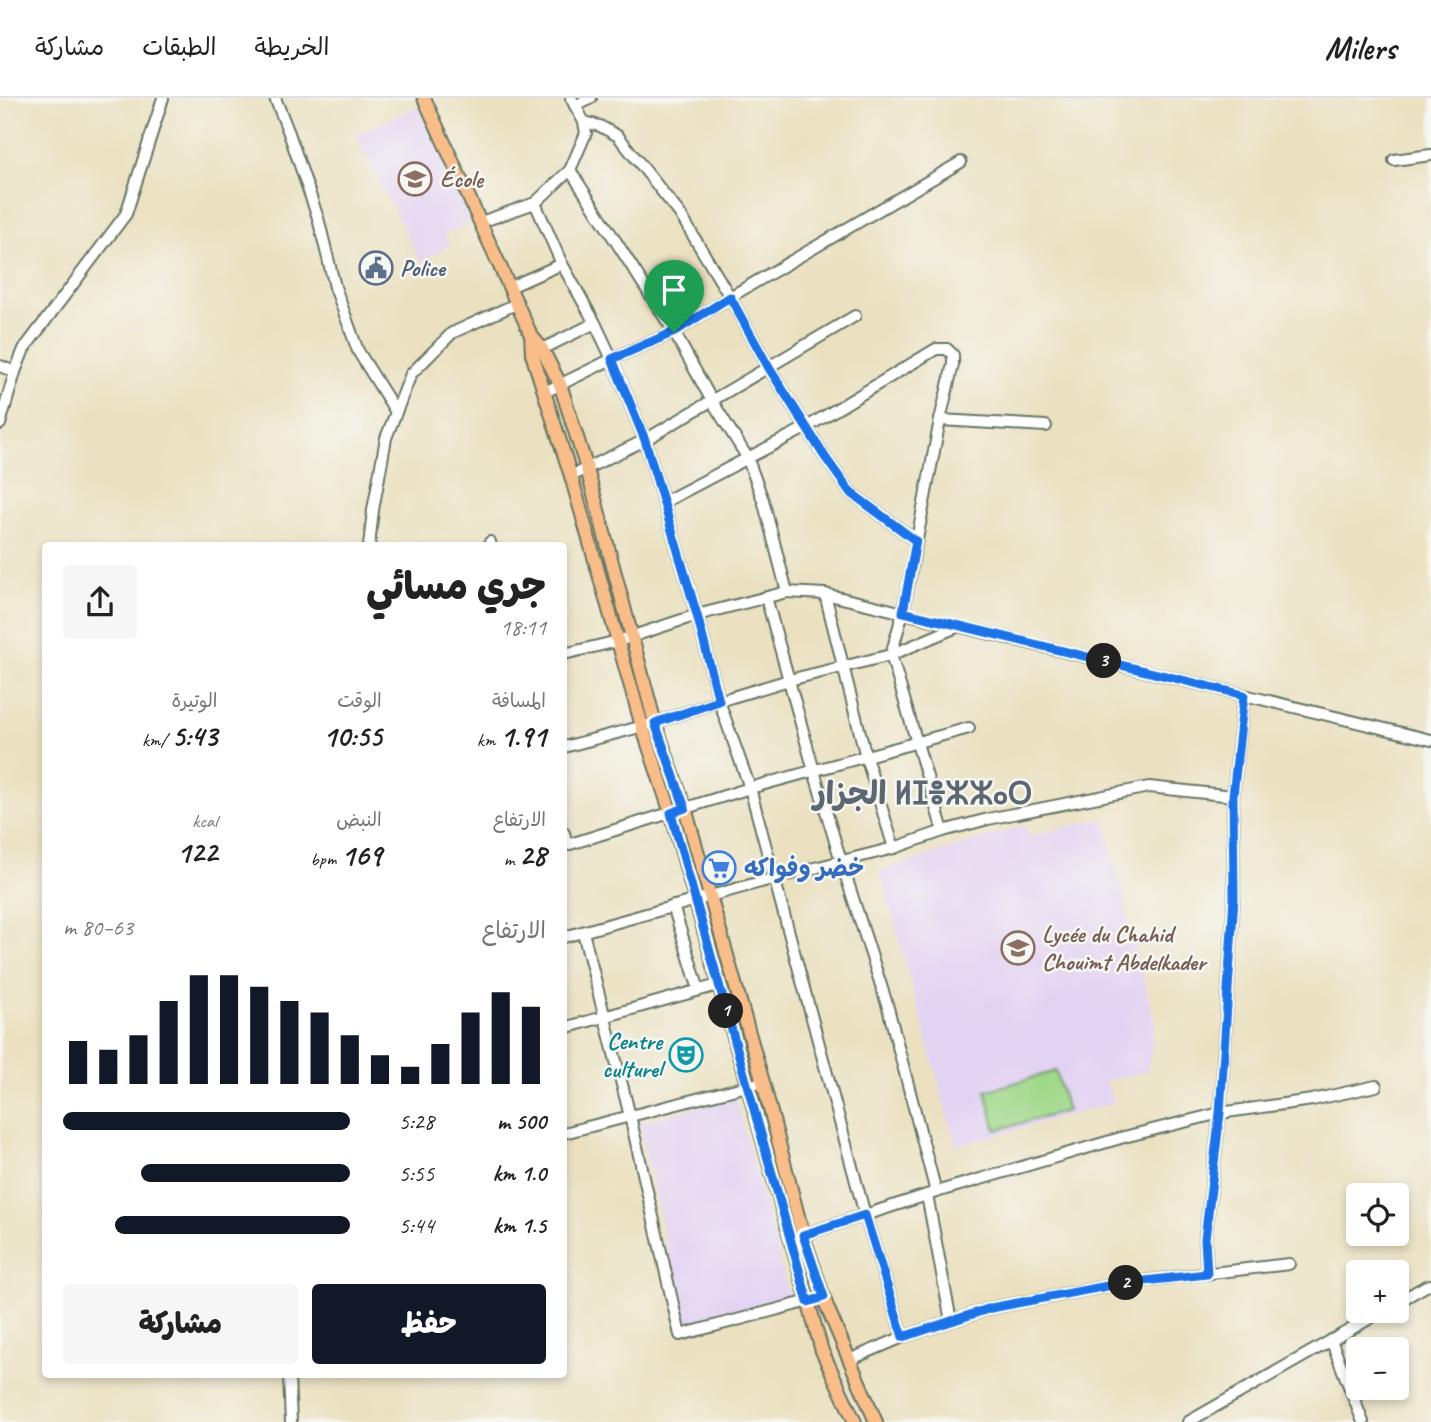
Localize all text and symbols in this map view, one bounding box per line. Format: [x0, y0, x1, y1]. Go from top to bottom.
text: Milers [1325, 27, 1396, 69]
text: مشاركة [35, 32, 104, 62]
text: الطبقات [142, 32, 217, 62]
text: الخريطة [255, 32, 329, 62]
school or university icon: École [396, 160, 434, 198]
place label: École [440, 164, 485, 194]
public building icon: Police [357, 249, 395, 287]
place label: Police [400, 253, 447, 283]
pin [644, 260, 704, 332]
icon: arrive [655, 271, 693, 309]
text: جري مسائي [366, 563, 546, 610]
button: share [63, 565, 137, 639]
text: 18:11 [500, 613, 546, 642]
pin: 3 [1086, 644, 1122, 678]
text: 3 [1099, 648, 1108, 672]
text: الوتيرة [171, 689, 217, 713]
text: الوقت [337, 689, 382, 713]
text: المسافة [492, 689, 546, 713]
text: 5:43 [171, 717, 217, 755]
text: 10:55 [323, 717, 382, 755]
text: 1.91 [500, 717, 546, 755]
text: /km [142, 728, 171, 752]
text: km [477, 728, 500, 752]
district label: الجزار ⵍⵊⴻⵣⵣⴰⵔ [811, 773, 1032, 814]
text: النبض [336, 808, 382, 832]
text: الارتفاع [493, 808, 546, 832]
text: kcal [192, 809, 217, 833]
text: 122 [177, 833, 217, 871]
text: 169 [341, 836, 382, 874]
text: 28 [519, 836, 546, 874]
text: bpm [310, 847, 341, 871]
text: m [504, 847, 519, 871]
supermarket icon: خضر وفواكه [700, 849, 738, 887]
place label: خضر وفواكه [744, 853, 864, 883]
text: 63–80 m [63, 913, 133, 942]
text: الارتفاع [482, 916, 546, 945]
place label: Lycée du Chahid Chouimt Abdelkader [1042, 919, 1208, 977]
school or university icon: Lycée du Chahid Chouimt Abdelkader [999, 929, 1037, 967]
pin: 1 [708, 993, 744, 1028]
text: 1 [721, 998, 730, 1022]
place label: Centre culturel [602, 1026, 667, 1084]
theatre icon: Centre culturel [667, 1036, 705, 1074]
text: 5:28 [398, 1107, 434, 1136]
text: 500 m [497, 1107, 546, 1136]
text: 5:55 [398, 1159, 434, 1188]
text: 1.0 km [492, 1159, 546, 1188]
map controls [1346, 1183, 1409, 1400]
button: locate [1346, 1183, 1409, 1246]
text: 5:44 [398, 1211, 434, 1240]
text: 1.5 km [493, 1211, 546, 1240]
button: + [1346, 1260, 1409, 1323]
pin: 2 [1108, 1266, 1144, 1300]
text: 2 [1121, 1270, 1130, 1294]
button: مشاركة [63, 1284, 298, 1364]
button: حفظ [312, 1284, 546, 1364]
button: − [1346, 1337, 1409, 1400]

